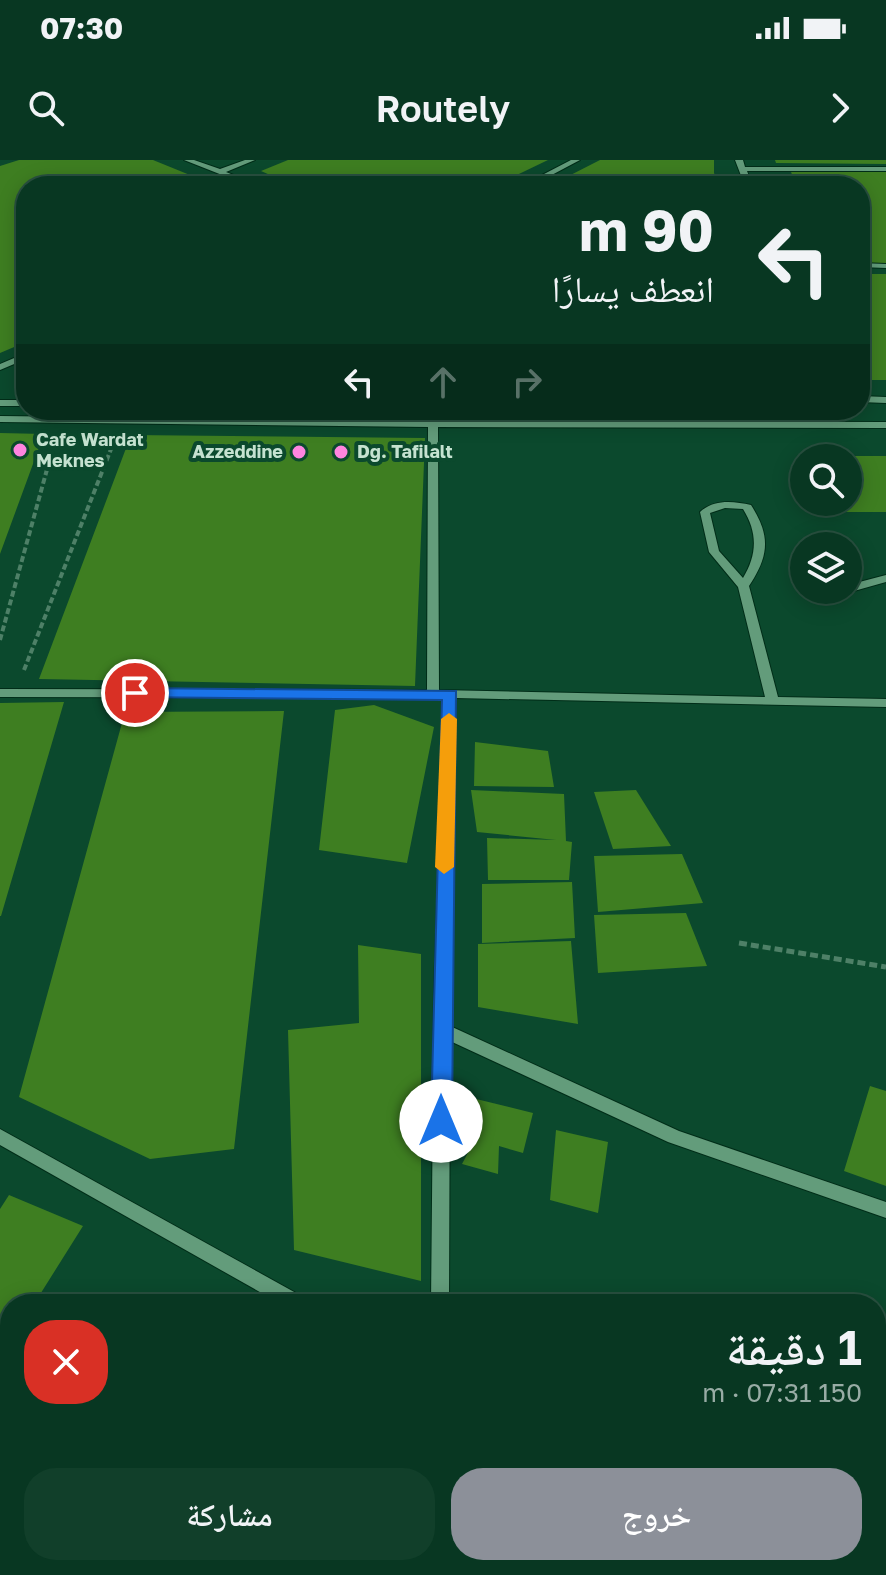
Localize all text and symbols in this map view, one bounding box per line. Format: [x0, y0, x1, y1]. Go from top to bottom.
text: 07:30 [40, 10, 123, 46]
icon: search [24, 86, 68, 130]
icon: forward [818, 86, 862, 130]
text: Routely [376, 87, 510, 130]
text: 90 m [579, 196, 714, 263]
icon: left [742, 208, 846, 312]
text: انعطف يسارًا [552, 267, 714, 310]
icon: left [337, 360, 381, 404]
icon: ahead [421, 360, 465, 404]
icon: right [505, 360, 549, 404]
place label: Cafe Wardat Meknes [36, 428, 144, 471]
place label: Azzeddine [192, 440, 283, 462]
place label: Dg. Tafilalt [357, 440, 453, 462]
marker: Cafe Wardat Meknes [11, 441, 29, 459]
marker: Azzeddine [290, 443, 308, 461]
marker: Dg. Tafilalt [332, 443, 350, 461]
map controls [790, 444, 862, 604]
button: search [790, 444, 862, 516]
button: layers [790, 532, 862, 604]
pin [101, 659, 169, 727]
icon: arrive [113, 671, 157, 715]
position arrow [399, 1079, 483, 1163]
text: 1 دقيقة [726, 1318, 862, 1376]
button: close [24, 1320, 108, 1404]
text: 150 m · 07:31 [702, 1377, 862, 1408]
button: مشاركة [24, 1468, 435, 1560]
button: خروج [451, 1468, 862, 1560]

